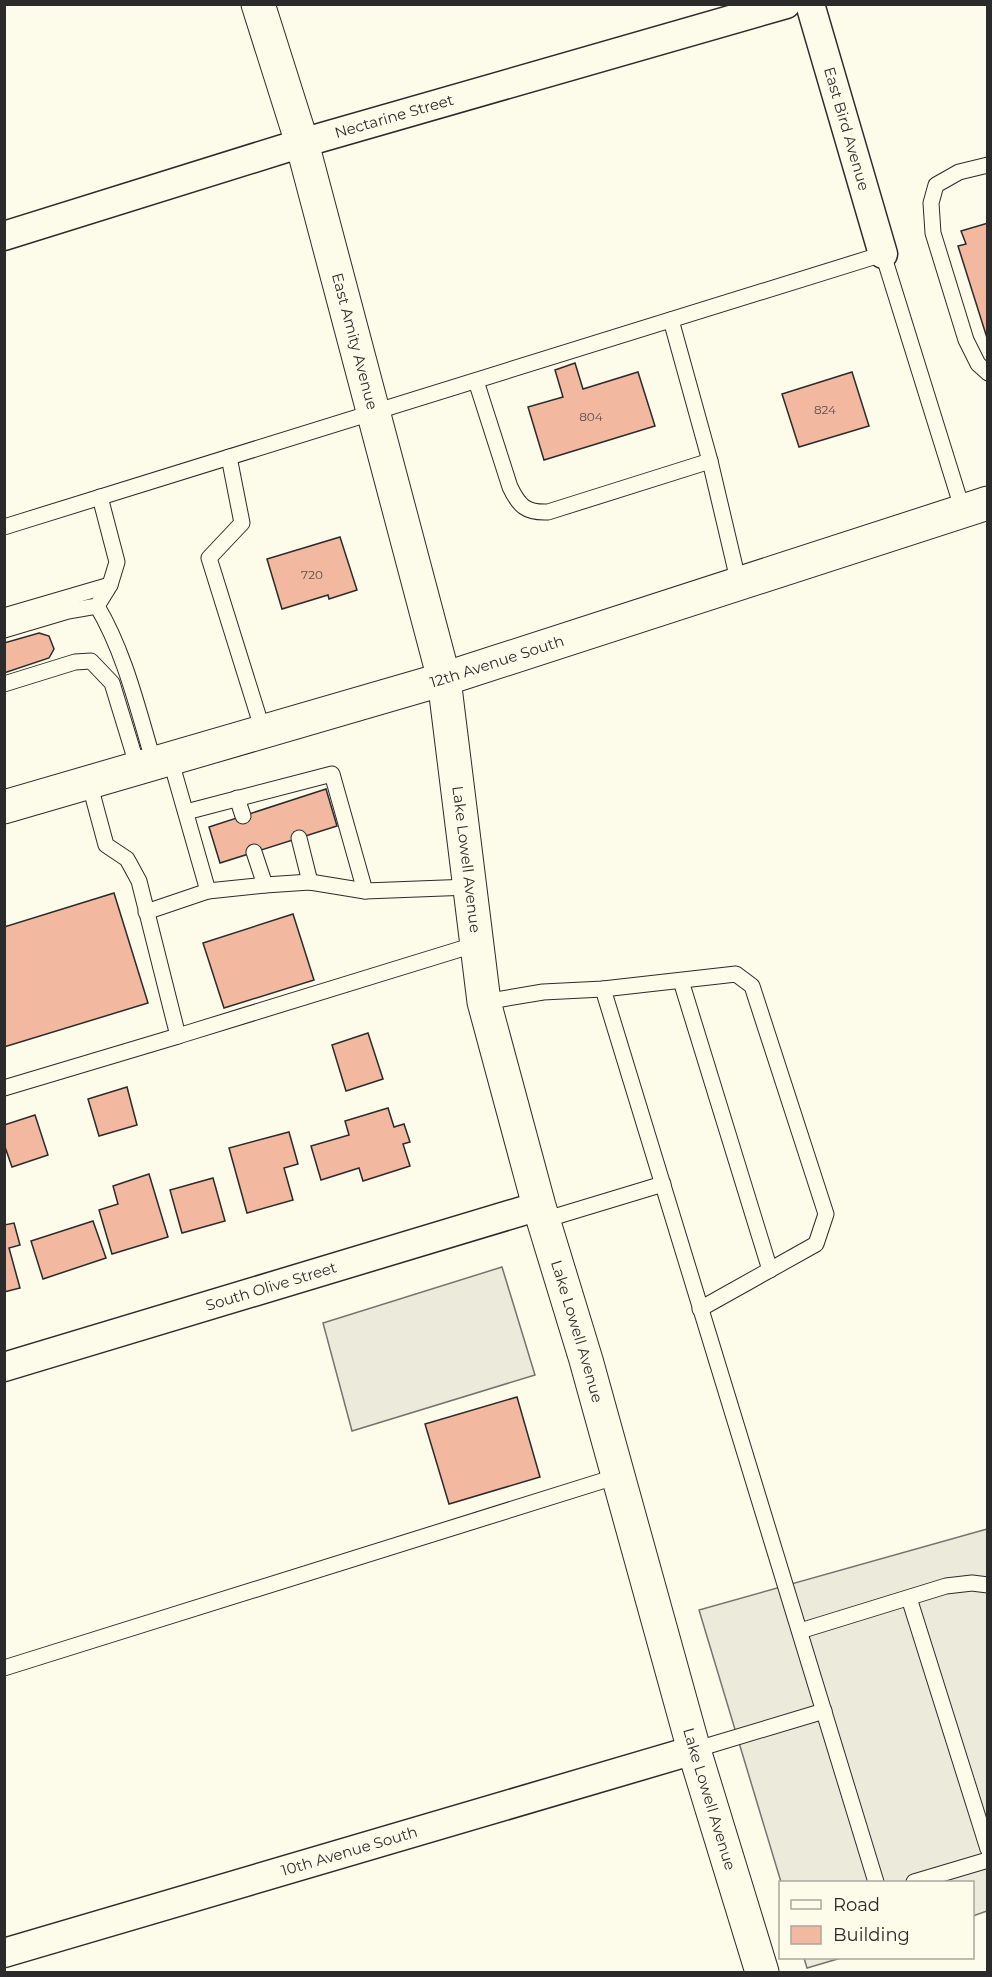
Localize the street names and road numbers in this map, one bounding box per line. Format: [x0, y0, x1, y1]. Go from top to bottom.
street label: East Bird Avenue [820, 65, 874, 193]
street label: Nectarine Street [332, 90, 456, 142]
street label: East Amity Avenue [328, 271, 382, 412]
street label: 12th Avenue South [428, 631, 566, 692]
street label: Lake Lowell Avenue [448, 785, 485, 934]
street label: South Olive Street [203, 1257, 339, 1315]
street label: Lake Lowell Avenue [547, 1258, 607, 1405]
street label: Lake Lowell Avenue [679, 1725, 740, 1872]
street label: 10th Avenue South [279, 1822, 420, 1880]

